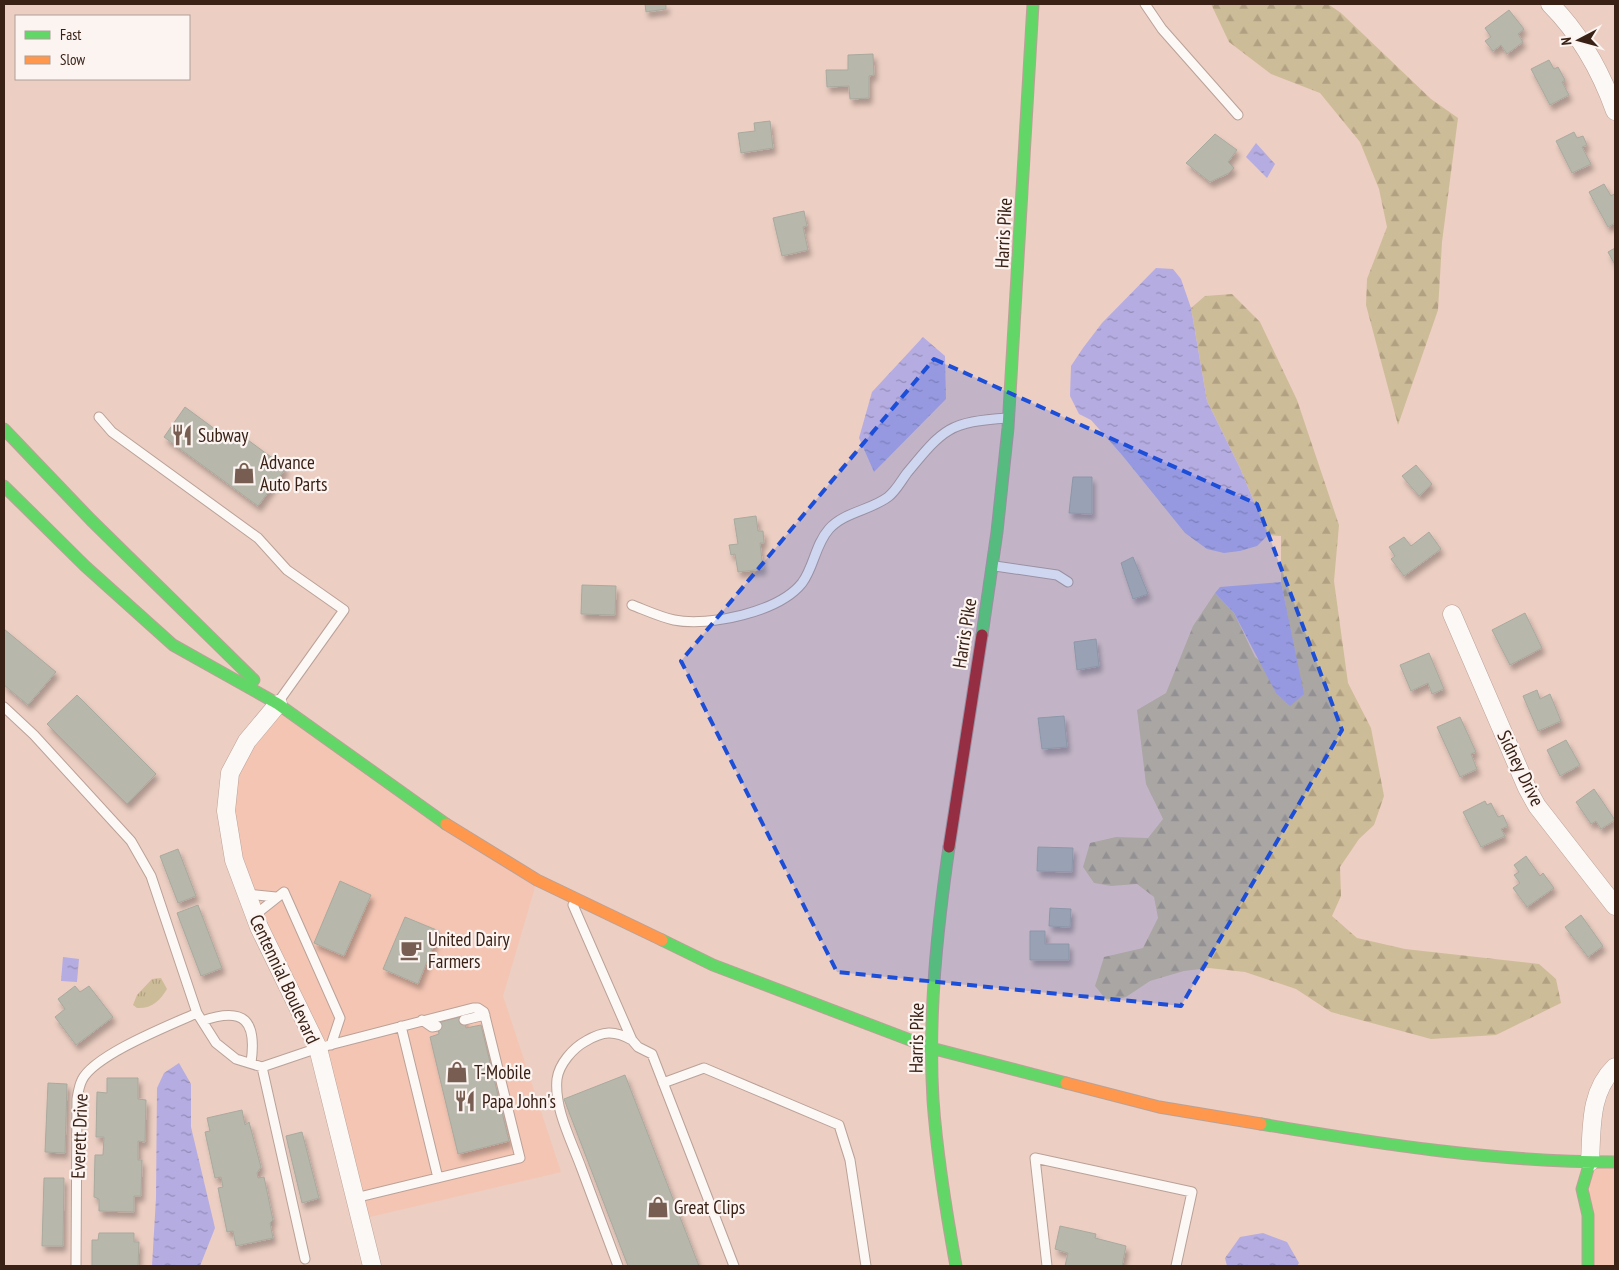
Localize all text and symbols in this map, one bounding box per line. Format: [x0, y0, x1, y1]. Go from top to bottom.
legend [15, 15, 190, 80]
north arrow [1554, 15, 1604, 65]
text: Fast [60, 25, 81, 44]
text: N [1557, 37, 1575, 46]
text: Slow [60, 50, 85, 69]
street label: Harris Pike [989, 197, 1017, 269]
restaurant icon: Subway [169, 422, 195, 448]
place label: Subway [198, 423, 249, 447]
place label: Advance Auto Parts [260, 450, 328, 496]
shop icon: Advance Auto Parts [231, 460, 257, 486]
street label: Harris Pike [947, 596, 981, 670]
street label: Sidney Drive [1492, 726, 1550, 810]
street label: Centennial Boulevard [245, 911, 325, 1047]
place label: United Dairy Farmers [428, 927, 510, 973]
cafe icon: United Dairy Farmers [398, 937, 424, 963]
street label: Harris Pike [903, 1002, 929, 1073]
shop icon: T-Mobile [444, 1059, 470, 1085]
place label: T-Mobile [474, 1060, 531, 1084]
restaurant icon: Papa John's [452, 1088, 478, 1114]
place label: Papa John's [482, 1089, 556, 1113]
street label: Everett Drive [66, 1093, 92, 1179]
shop icon: Great Clips [645, 1194, 671, 1220]
place label: Great Clips [674, 1195, 745, 1219]

